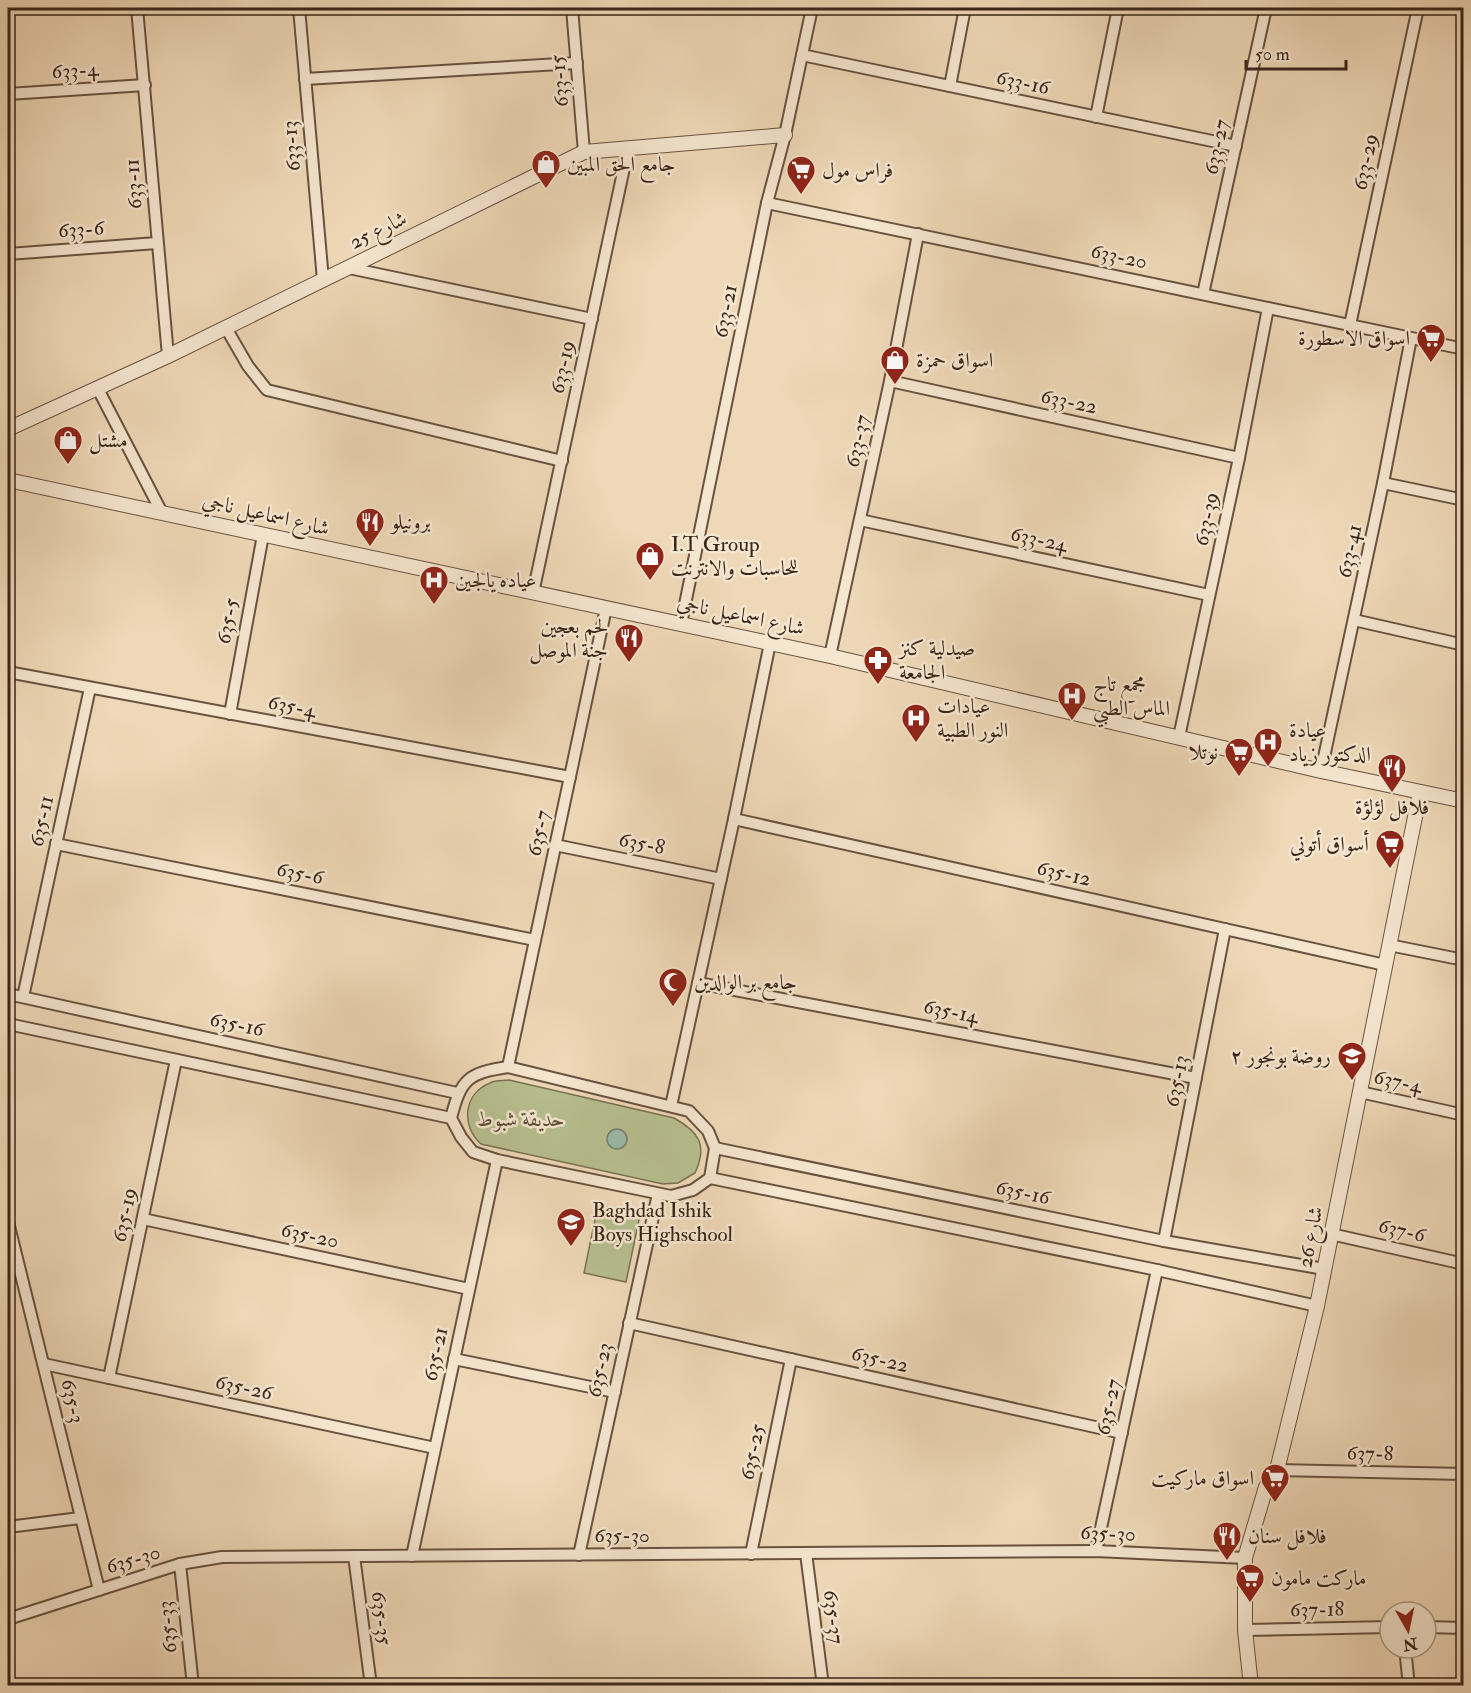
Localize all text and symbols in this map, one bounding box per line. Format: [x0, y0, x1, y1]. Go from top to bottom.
scale bar [1246, 33, 1346, 71]
text: 50 m [1255, 43, 1290, 66]
street label: 633-15 [544, 53, 575, 108]
street label: 633-4 [51, 55, 101, 86]
street label: 633-16 [994, 64, 1053, 102]
street label: 633-27 [1197, 117, 1236, 177]
street label: 633-13 [276, 119, 307, 173]
street label: 633-29 [1346, 131, 1385, 193]
shop icon: جامع الحق المبين [530, 148, 562, 190]
place label: جامع الحق المبين [567, 151, 676, 183]
supermarket icon: فراس مول [785, 154, 817, 196]
place label: فراس مول [822, 157, 893, 184]
street label: 633-11 [118, 158, 149, 210]
street label: شارع 25 [345, 205, 413, 259]
street label: 633-6 [57, 214, 106, 245]
street label: 633-20 [1088, 237, 1150, 276]
street label: 633-21 [707, 282, 744, 340]
supermarket icon: اسواق الاسطورة [1415, 322, 1447, 364]
place label: اسواق الاسطورة [1298, 325, 1410, 352]
street label: 633-19 [544, 338, 581, 396]
shop icon: اسواق حمزة [879, 344, 911, 386]
place label: اسواق حمزة [916, 347, 993, 374]
street label: 633-22 [1038, 382, 1100, 421]
street label: 633-37 [839, 412, 876, 470]
shop icon: مشتل [52, 424, 84, 466]
place label: مشتل [89, 427, 128, 455]
street label: شارع اسماعيل ناجي [199, 487, 332, 546]
street label: 633-39 [1188, 490, 1225, 549]
restaurant icon: برونيلو [354, 506, 386, 548]
place label: برونيلو [389, 509, 431, 536]
street label: 633-24 [1008, 520, 1071, 559]
street label: 633-41 [1331, 522, 1368, 581]
place label: I.T Group للحاسبات والانترنت [671, 531, 799, 582]
shop icon: I.T Group للحاسبات والانترنت [634, 540, 666, 582]
hospital icon: عياده يالجين [418, 564, 450, 606]
place label: عياده يالجين [455, 567, 537, 594]
street label: شارع اسماعيل ناجي [674, 589, 807, 646]
street label: 635-5 [210, 595, 245, 646]
place label: لحم بعجين جنة الموصل [529, 613, 608, 665]
restaurant icon: لحم بعجين جنة الموصل [613, 622, 645, 664]
place label: صيدلية كنز الجامعة [897, 635, 975, 686]
pharmacy icon: صيدلية كنز الجامعة [862, 644, 894, 686]
place label: مجمع تاج الماس الطبي [1093, 671, 1170, 728]
hospital icon: مجمع تاج الماس الطبي [1056, 680, 1088, 722]
street label: 635-4 [266, 689, 320, 725]
place label: عيادات النور الطبية [937, 693, 1008, 744]
hospital icon: عيادات النور الطبية [900, 702, 932, 744]
place label: عيادة الدكتور زياد [1289, 717, 1371, 768]
hospital icon: عيادة الدكتور زياد [1252, 726, 1284, 768]
supermarket icon: نوتلا [1223, 736, 1255, 778]
place label: نوتلا [1188, 739, 1218, 766]
restaurant icon: فلافل لؤلؤة [1376, 752, 1408, 794]
street label: 635-11 [23, 793, 60, 849]
place label: فلافل لؤلؤة [1355, 794, 1429, 822]
street label: 635-7 [520, 807, 557, 859]
street label: 635-8 [616, 826, 667, 861]
supermarket icon: أسواق أتوني [1374, 828, 1406, 870]
place label: أسواق أتوني [1290, 829, 1369, 861]
street label: 635-12 [1034, 854, 1094, 893]
street label: 635-6 [274, 856, 327, 892]
mosque icon: جامع بر الوالدين [657, 966, 689, 1008]
place label: جامع بر الوالدين [694, 969, 797, 1001]
street label: 635-14 [921, 993, 982, 1030]
street label: 635-16 [207, 1006, 268, 1044]
school or university icon: روضة بونجور ٢ [1336, 1040, 1368, 1082]
place label: روضة بونجور ٢ [1230, 1043, 1331, 1070]
street label: 635-13 [1158, 1053, 1195, 1109]
street label: 637-4 [1371, 1063, 1426, 1100]
park label: حديقة شبوط [477, 1106, 565, 1133]
street label: 635-16 [993, 1174, 1054, 1212]
street label: 635-19 [106, 1185, 143, 1245]
place label: Baghdad Ishik Boys Highschool [592, 1197, 734, 1248]
street label: شارع 26 [1291, 1204, 1334, 1271]
school or university icon: Baghdad Ishik Boys Highschool [555, 1206, 587, 1248]
street label: 637-6 [1376, 1212, 1430, 1249]
street label: 635-20 [279, 1216, 341, 1255]
street label: 635-21 [417, 1324, 454, 1384]
street label: 635-23 [581, 1340, 618, 1400]
street label: 635-22 [849, 1340, 911, 1379]
street label: 635-26 [213, 1368, 276, 1407]
street label: 635-3 [54, 1376, 91, 1426]
street label: 635-27 [1089, 1376, 1128, 1438]
street label: 635-25 [733, 1421, 772, 1483]
street label: 637-8 [1346, 1440, 1394, 1467]
supermarket icon: اسواق ماركيت [1259, 1462, 1291, 1504]
place label: اسواق ماركيت [1151, 1465, 1254, 1492]
street label: 635-30 [1080, 1519, 1136, 1548]
restaurant icon: فلافل سنان [1211, 1520, 1243, 1562]
street label: 635-30 [594, 1522, 650, 1549]
place label: فلافل سنان [1248, 1523, 1327, 1551]
street label: 635-30 [103, 1538, 164, 1581]
supermarket icon: ماركت مامون [1234, 1562, 1266, 1604]
place label: ماركت مامون [1271, 1565, 1367, 1592]
street label: 635-37 [817, 1588, 850, 1646]
street label: 635-35 [365, 1590, 398, 1647]
street label: 637-18 [1290, 1596, 1345, 1623]
street label: 635-33 [151, 1599, 184, 1655]
north arrow [1378, 1600, 1438, 1660]
text: N [1401, 1633, 1420, 1655]

